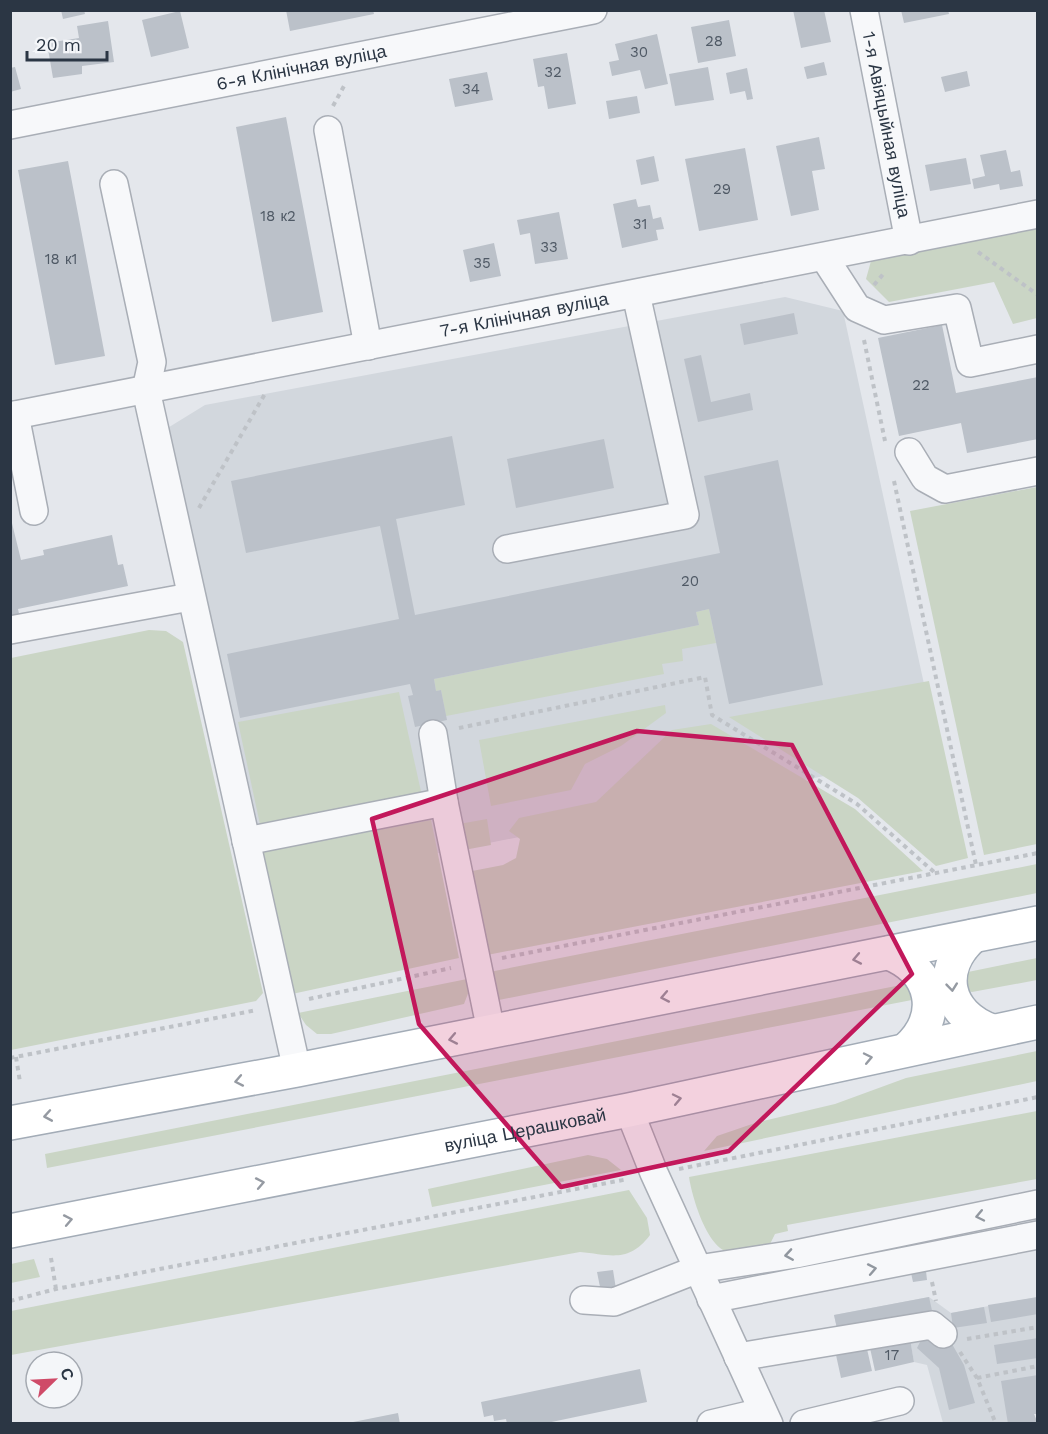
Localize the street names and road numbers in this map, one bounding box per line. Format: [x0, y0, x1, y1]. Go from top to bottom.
street label: 1-я Авіяцыйная вуліца [858, 30, 915, 221]
street label: 6-я Клінічная вуліца [214, 40, 389, 94]
street label: 7-я Клінічная вуліца [438, 287, 611, 341]
street label: вуліца Церашковай [443, 1104, 608, 1156]

